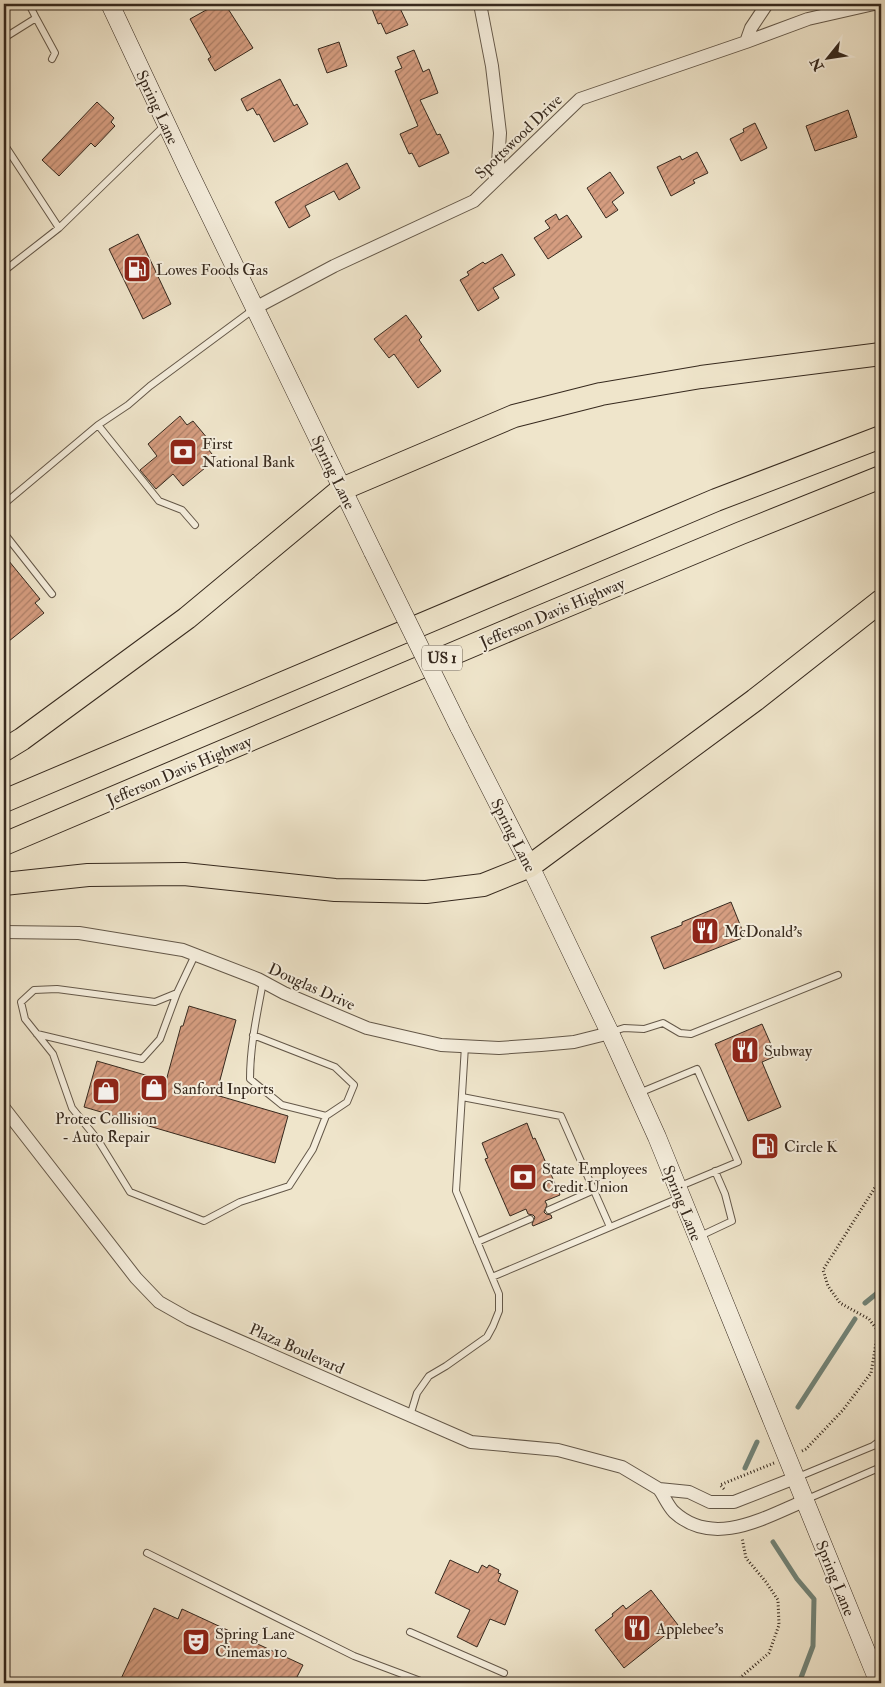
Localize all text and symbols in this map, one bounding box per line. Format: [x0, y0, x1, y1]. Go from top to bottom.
north arrow [802, 32, 852, 82]
text: N [806, 54, 828, 75]
street label: Spring Lane [130, 67, 183, 148]
street label: Spottswood Drive [471, 90, 567, 184]
fuel station icon: Lowes Foods Gas [122, 254, 152, 284]
place label: Lowes Foods Gas [156, 260, 268, 280]
street label: Spring Lane [306, 432, 360, 513]
place label: First National Bank [202, 434, 295, 472]
bank icon: First National Bank [168, 437, 198, 467]
street label: Jefferson Davis Highway [476, 573, 629, 654]
road number: US 1 [422, 646, 462, 670]
street label: Jefferson Davis Highway [103, 731, 256, 812]
street label: Spring Lane [485, 795, 540, 876]
restaurant icon: McDonald's [690, 916, 720, 946]
place label: McDonald's [724, 922, 802, 942]
street label: Douglas Drive [265, 959, 358, 1015]
restaurant icon: Subway [730, 1035, 760, 1065]
place label: Subway [764, 1041, 813, 1061]
shop icon: Sanford Inports [139, 1073, 169, 1103]
shop icon: Protec Collision - Auto Repair [91, 1076, 121, 1106]
place label: Sanford Inports [173, 1079, 274, 1100]
place label: Protec Collision - Auto Repair [55, 1109, 157, 1148]
fuel station icon: Circle K [750, 1131, 780, 1161]
place label: Circle K [784, 1137, 838, 1157]
place label: State Employees Credit Union [542, 1159, 647, 1197]
bank icon: State Employees Credit Union [508, 1162, 538, 1192]
street label: Spring Lane [657, 1163, 706, 1245]
street label: Plaza Boulevard [246, 1319, 347, 1379]
street label: Spring Lane [810, 1538, 859, 1620]
restaurant icon: Applebee's [622, 1613, 652, 1643]
place label: Applebee's [655, 1619, 723, 1640]
place label: Spring Lane Cinemas 10 [215, 1624, 295, 1662]
theatre icon: Spring Lane Cinemas 10 [181, 1627, 211, 1657]

